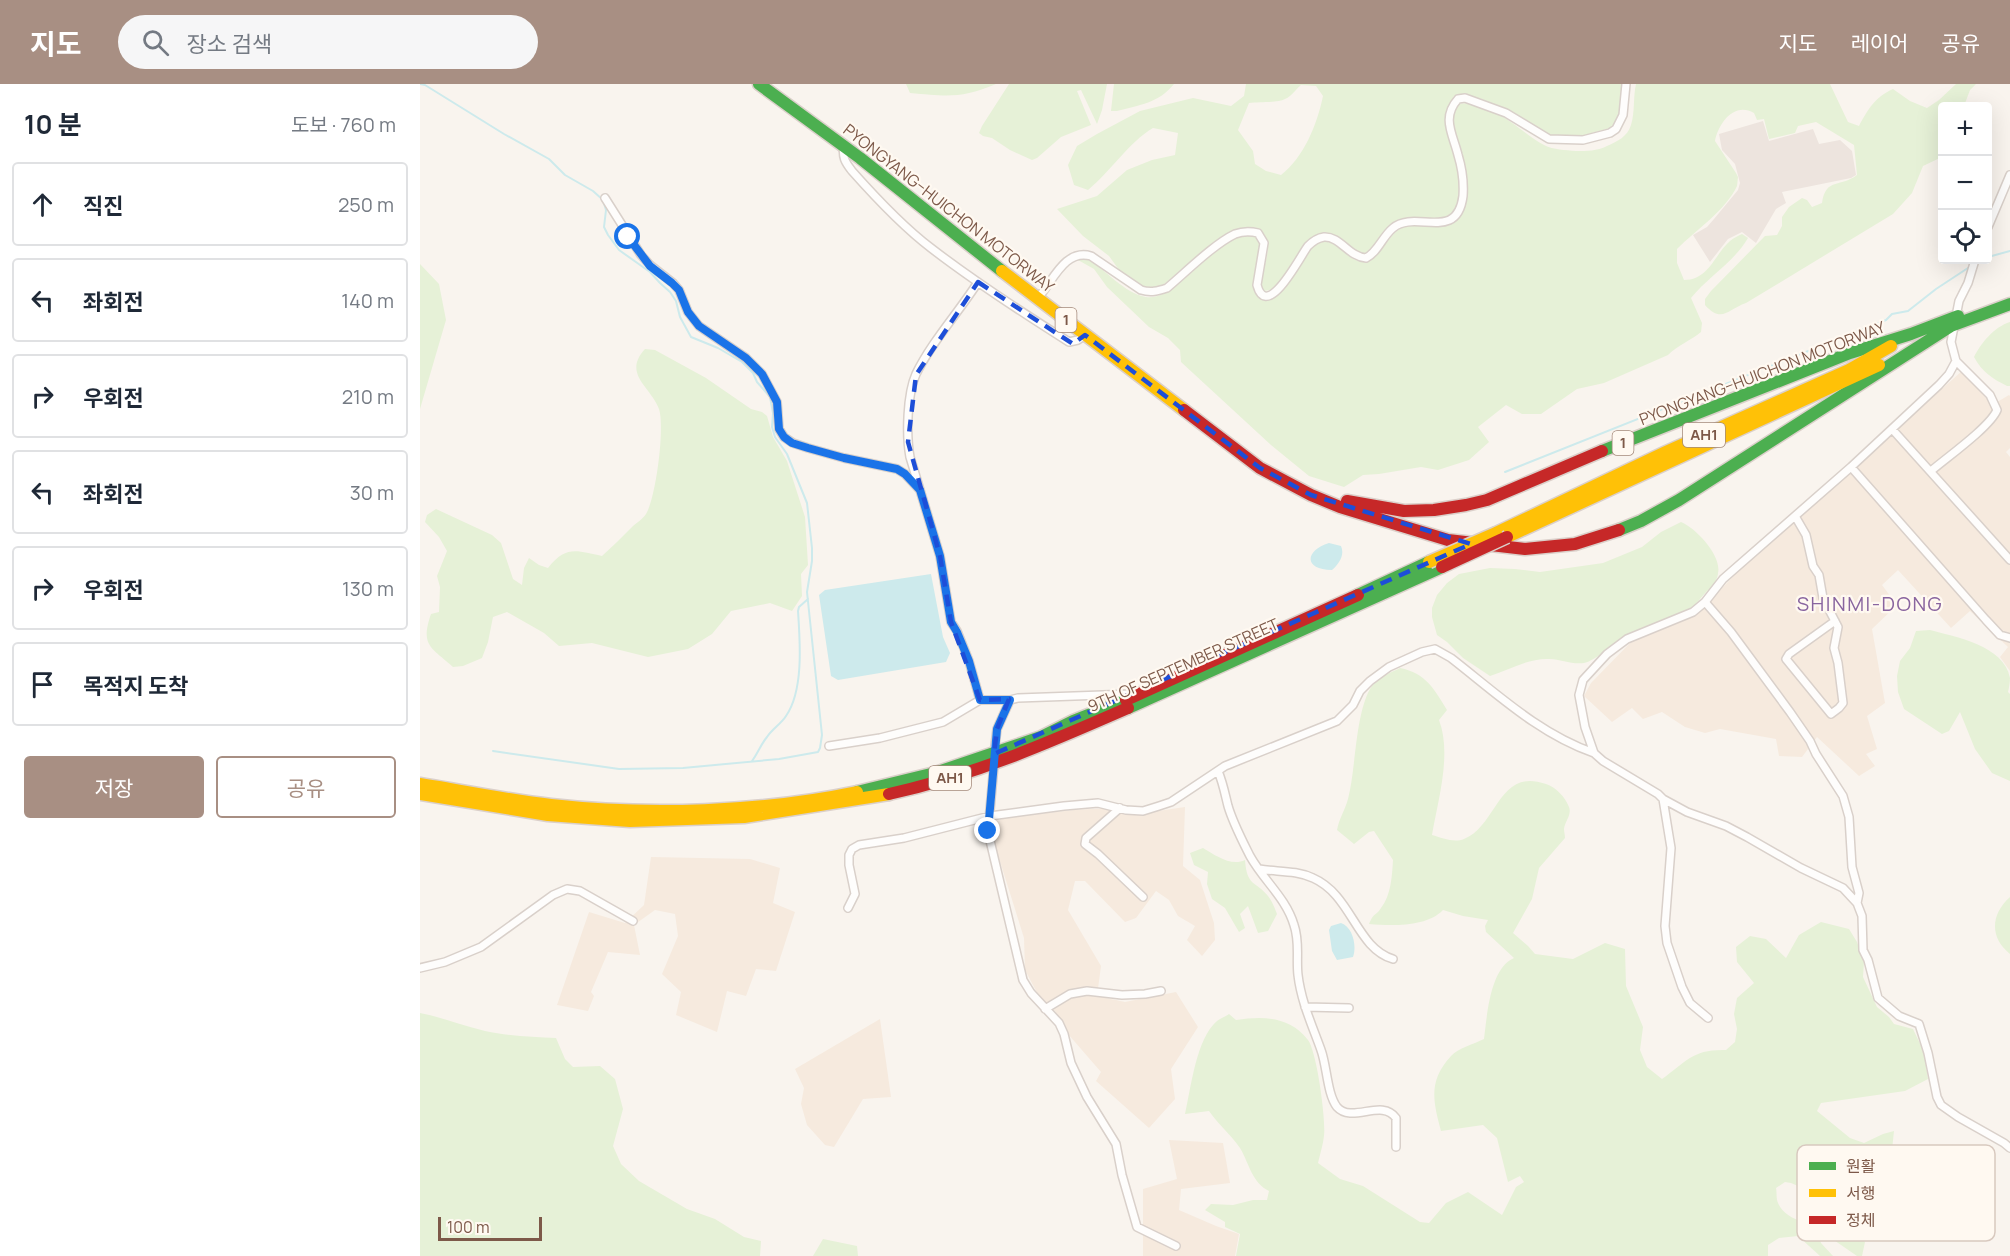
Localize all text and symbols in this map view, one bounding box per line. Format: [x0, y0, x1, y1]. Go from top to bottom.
search box [118, 15, 538, 69]
text: 지도 [30, 24, 82, 62]
icon: search [139, 26, 172, 59]
text: 장소 검색 [187, 29, 272, 59]
text: 지도 [1779, 29, 1817, 57]
text: 레이어 [1850, 29, 1908, 57]
text: 공유 [1941, 29, 1980, 57]
map controls [1938, 102, 1992, 264]
button: + [1938, 102, 1992, 156]
text: 10 분 [24, 106, 82, 142]
text: 도보 · 760 m [291, 111, 396, 138]
street label: PYONGYANG–HUICHON MOTORWAY [839, 119, 1059, 297]
button: − [1938, 156, 1992, 210]
icon: ahead [26, 188, 59, 221]
text: 직진 [83, 191, 123, 221]
text: 250 m [338, 191, 394, 218]
button: locate [1938, 210, 1992, 264]
route start [614, 223, 640, 249]
icon: left [26, 284, 59, 317]
text: 좌회전 [83, 287, 144, 317]
text: 140 m [341, 287, 394, 314]
road number: 1 [1056, 308, 1076, 332]
street label: PYONGYANG–HUICHON MOTORWAY [1636, 316, 1888, 430]
icon: right [26, 380, 59, 413]
text: 우회전 [83, 383, 144, 413]
text: 210 m [342, 383, 394, 410]
road number: AH1 [1683, 423, 1725, 447]
road number: 1 [1612, 431, 1634, 455]
icon: left [26, 476, 59, 509]
text: 좌회전 [83, 479, 144, 509]
text: 30 m [350, 479, 394, 506]
icon: right [26, 572, 59, 605]
text: 우회전 [83, 575, 144, 605]
text: 130 m [342, 575, 394, 602]
district label: SHINMI-DONG [1797, 590, 1943, 617]
street label: 9TH OF SEPTEMBER STREET [1084, 613, 1282, 717]
icon: arrive [26, 668, 59, 701]
text: 목적지 도착 [83, 671, 189, 701]
button: 저장 [24, 756, 204, 818]
button: 공유 [216, 756, 396, 818]
road number: AH1 [929, 766, 971, 790]
route end [974, 817, 1000, 843]
legend [1797, 1145, 1995, 1241]
text: 원활 [1846, 1155, 1876, 1177]
text: 서행 [1846, 1182, 1875, 1204]
text: 정체 [1846, 1209, 1875, 1231]
scale bar [438, 1214, 542, 1242]
text: 100 m [447, 1216, 490, 1238]

